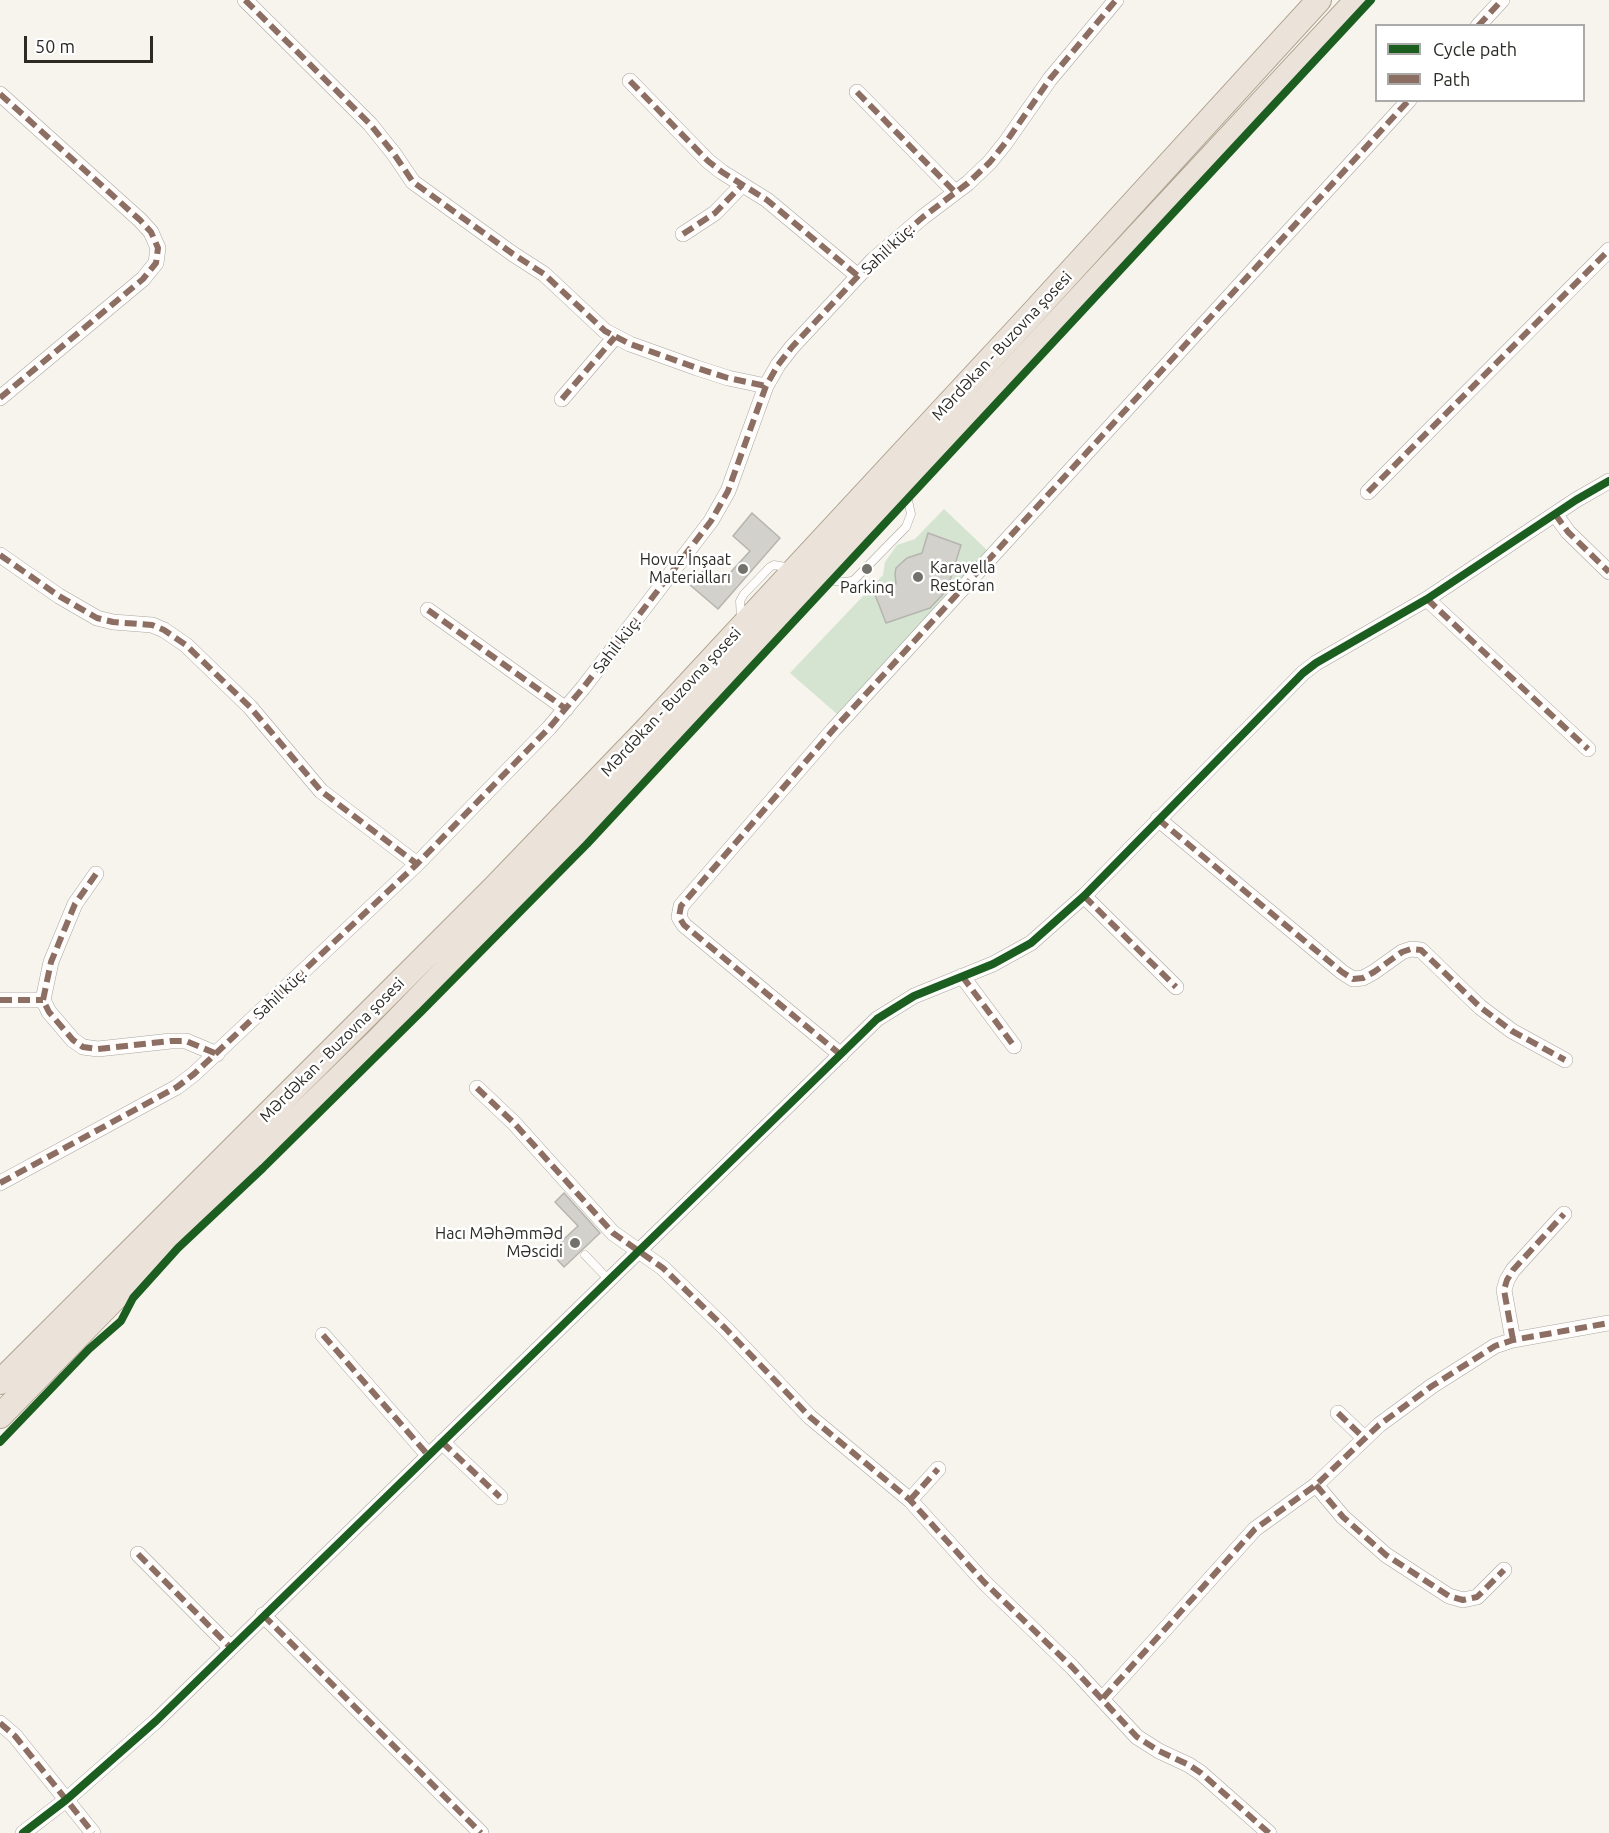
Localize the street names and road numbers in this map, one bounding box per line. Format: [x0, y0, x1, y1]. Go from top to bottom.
street label: Sahil küç. [857, 219, 919, 279]
street label: Mərdəkan - Buzovna şosesi [928, 268, 1076, 424]
street label: Sahil küç. [589, 613, 645, 677]
street label: Mərdəkan - Buzovna şosesi [597, 624, 745, 780]
street label: Sahil küç. [249, 964, 311, 1024]
street label: Mərdəkan - Buzovna şosesi [256, 974, 408, 1126]

